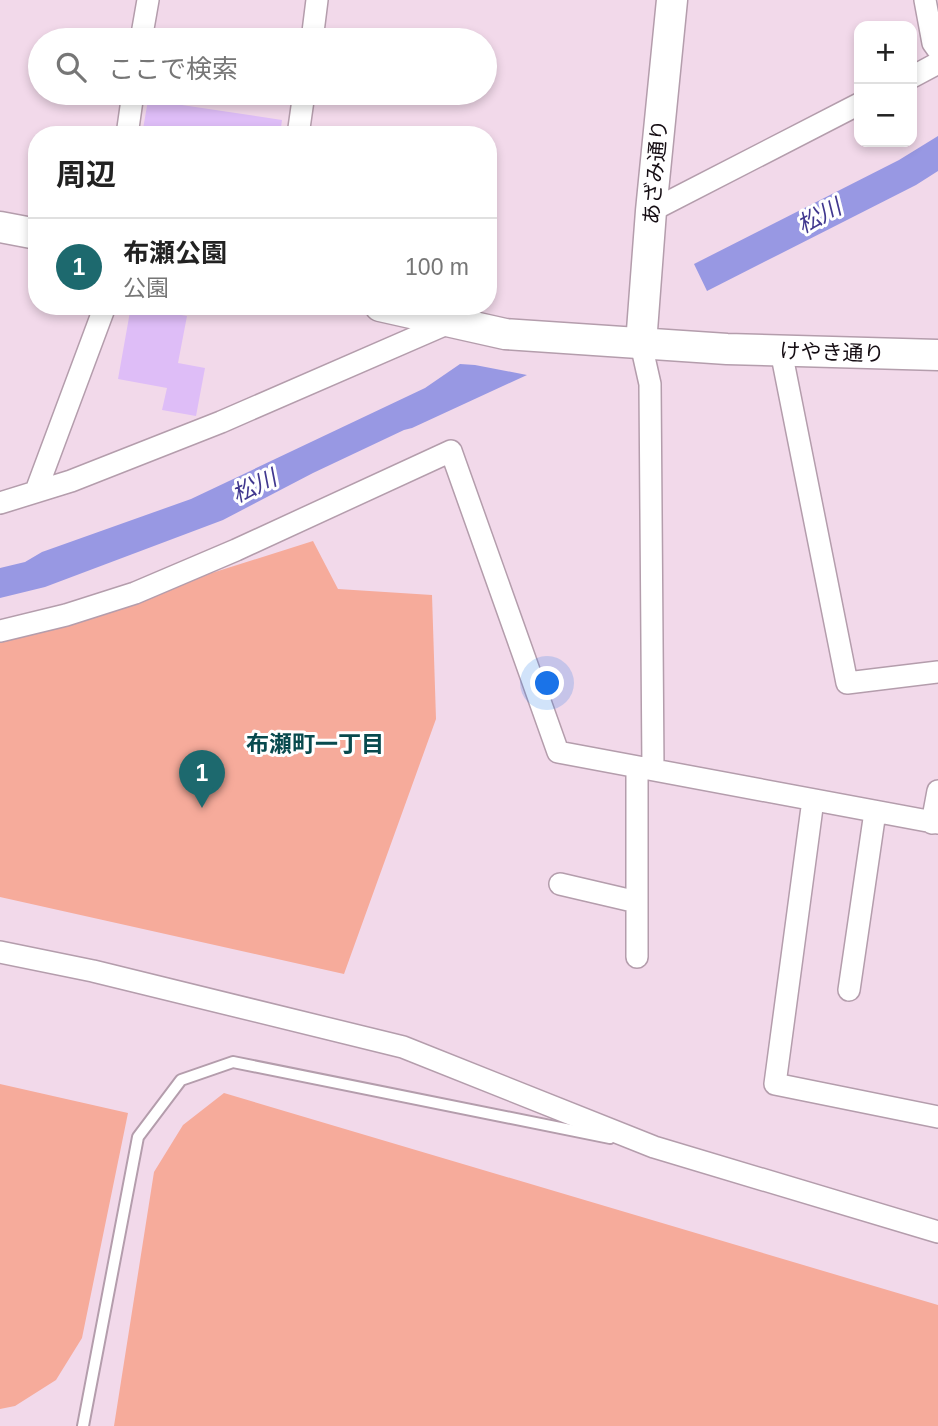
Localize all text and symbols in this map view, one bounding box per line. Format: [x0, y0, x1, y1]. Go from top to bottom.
map controls [854, 21, 917, 147]
button: + [854, 21, 917, 84]
search box [28, 28, 497, 105]
icon: search [52, 48, 90, 86]
text: ここで検索 [108, 54, 238, 84]
button: − [854, 84, 917, 147]
street label: あざみ通り [639, 119, 671, 225]
text: 周辺 [56, 158, 116, 191]
water label: 松川 [793, 192, 848, 238]
text: 布瀬公園 [123, 238, 227, 268]
text: 1 [73, 254, 85, 280]
text: 100 m [405, 254, 469, 280]
text: 公園 [123, 275, 169, 301]
street label: けやき通り [779, 339, 885, 365]
water label: 松川 [228, 463, 283, 508]
your location [530, 666, 564, 700]
district label: 布瀬町一丁目 [246, 731, 384, 757]
pin: 1 [179, 750, 225, 808]

